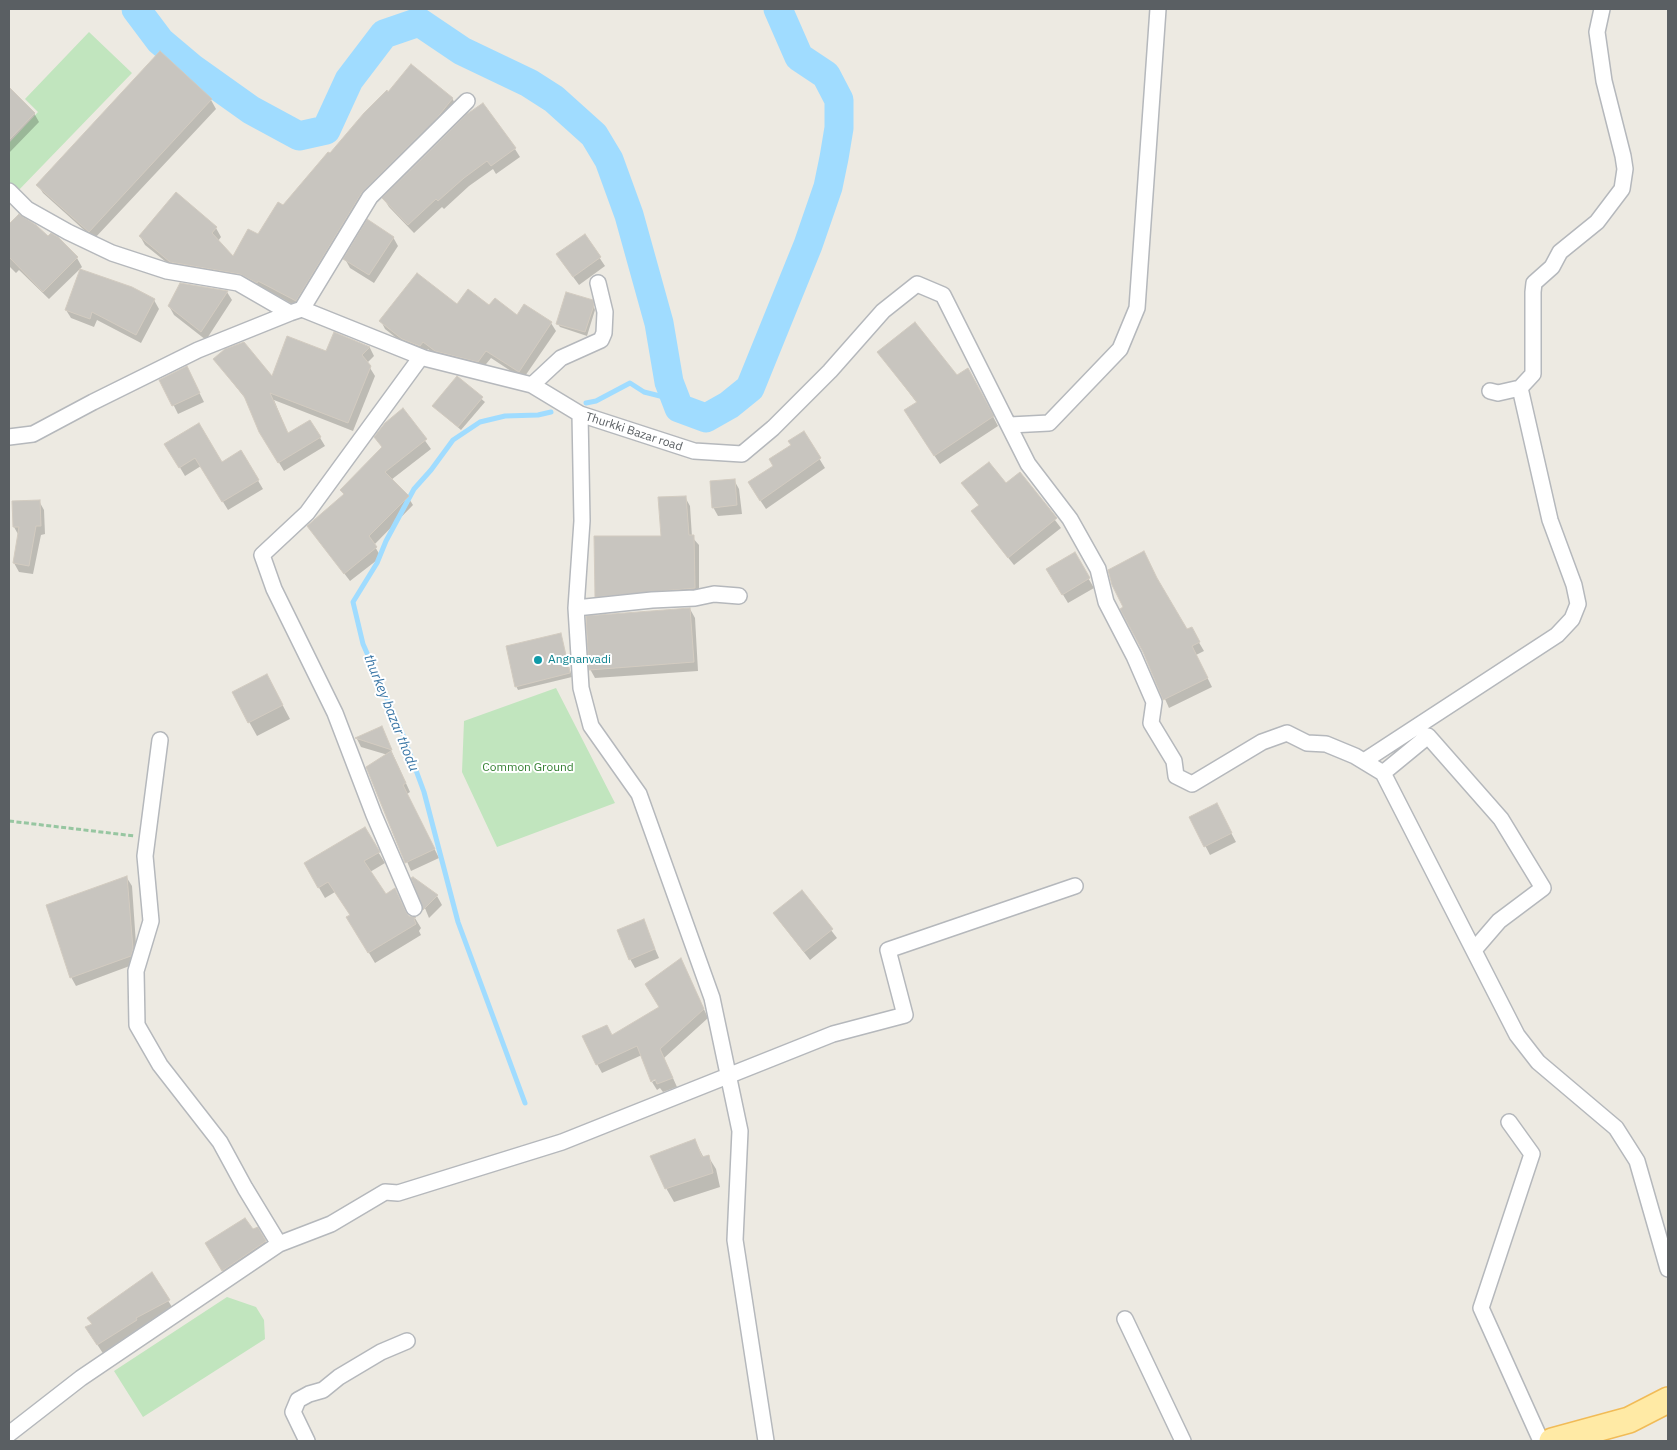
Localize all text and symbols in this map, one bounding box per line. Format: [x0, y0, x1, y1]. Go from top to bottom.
street label: Thurkki Bazar road [584, 410, 684, 454]
water label: thurkey bazar thodu [360, 652, 422, 774]
place label: Angnanvadi [548, 653, 611, 667]
marker: Angnanvadi [532, 654, 544, 666]
park label: Common Ground [482, 761, 574, 775]

